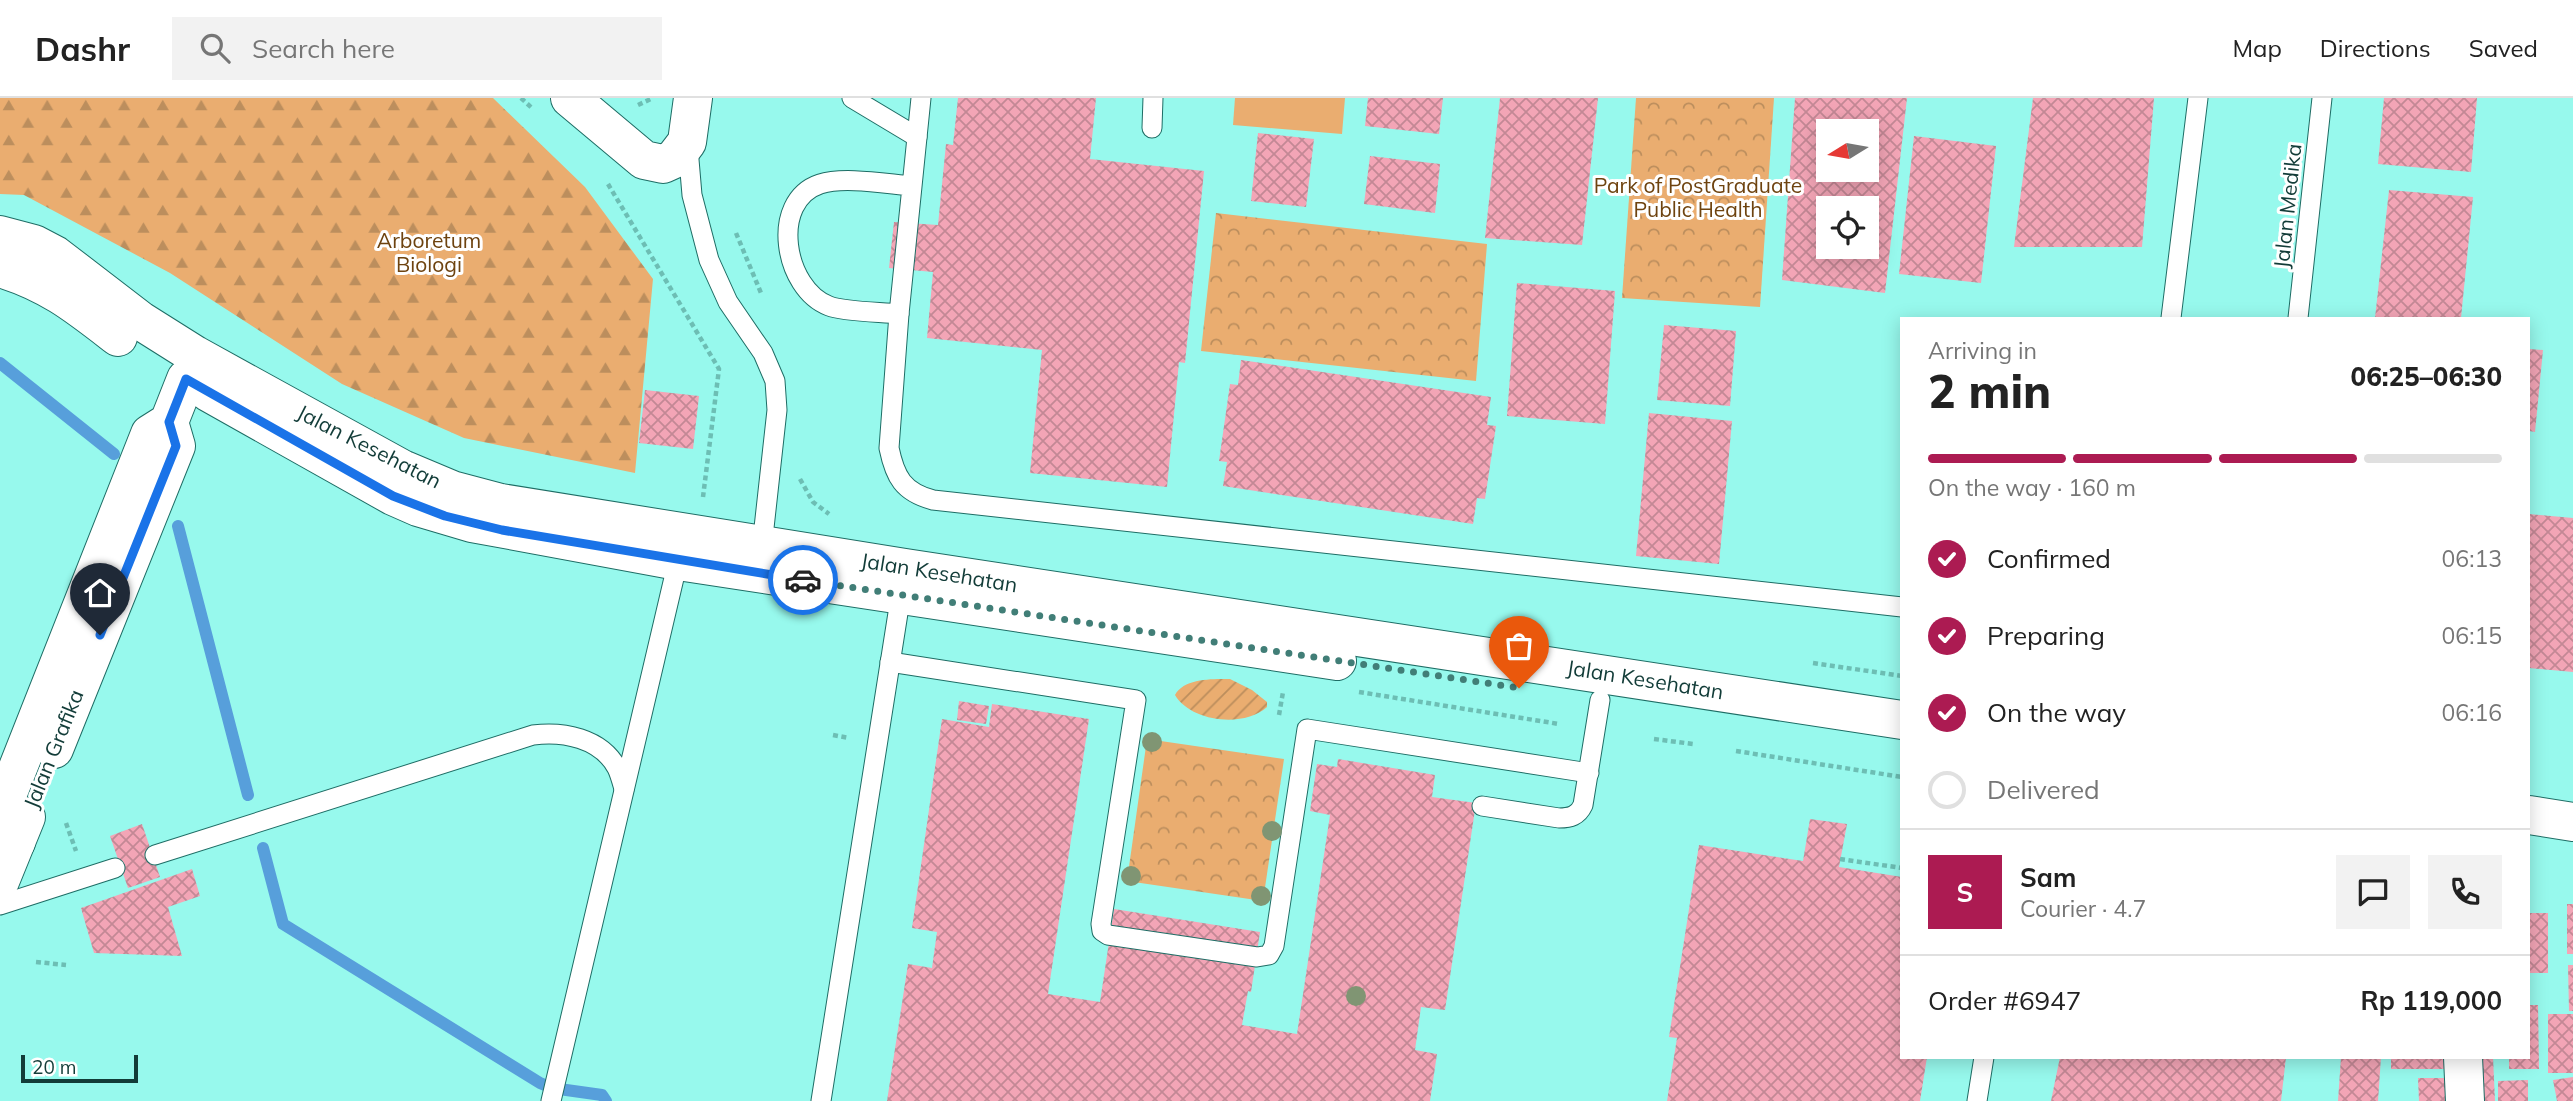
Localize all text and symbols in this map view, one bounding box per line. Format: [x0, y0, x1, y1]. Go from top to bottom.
search box [172, 17, 662, 80]
text: Dashr [35, 28, 130, 69]
icon: search [196, 29, 234, 67]
text: Search here [252, 32, 395, 65]
text: Map [2232, 33, 2282, 63]
text: Directions [2320, 33, 2431, 63]
text: Saved [2469, 33, 2538, 63]
north arrow [1816, 119, 1880, 182]
map controls [1816, 119, 1879, 259]
street label: Jalan Medika [2268, 142, 2306, 270]
park label: Park of PostGraduate Public Health [1594, 172, 1802, 222]
button: locate [1816, 196, 1879, 259]
park label: Arboretum Biologi [377, 227, 481, 277]
text: Arriving in [1928, 336, 2037, 365]
text: 06:25–06:30 [2351, 360, 2502, 393]
text: 2 min [1928, 362, 2051, 420]
street label: Jalan Kesehatan [293, 399, 446, 494]
text: On the way · 160 m [1928, 473, 2136, 502]
icon: check [1928, 540, 1966, 578]
text: Confirmed [1987, 542, 2111, 575]
text: 06:13 [2442, 544, 2502, 573]
courier [768, 545, 838, 615]
street label: Jalan Kesehatan [859, 547, 1019, 597]
icon: car [784, 561, 822, 599]
pin [70, 563, 130, 635]
icon: home [81, 574, 119, 612]
pin [1489, 616, 1549, 688]
icon: check [1928, 617, 1966, 655]
text: Preparing [1987, 619, 2105, 652]
text: 06:15 [2442, 621, 2502, 650]
icon: bag [1500, 627, 1538, 665]
street label: Jalan Kesehatan [1565, 654, 1725, 704]
street label: Jalan Grafika [17, 685, 89, 812]
icon: check [1928, 694, 1966, 732]
text: On the way [1987, 696, 2126, 729]
text: 06:16 [2442, 698, 2502, 727]
text: Delivered [1987, 773, 2100, 806]
button: chat [2336, 855, 2410, 929]
button: phone [2428, 855, 2502, 929]
text: Sam [2020, 861, 2076, 894]
text: S [1957, 876, 1973, 909]
text: Courier · 4.7 [2020, 894, 2146, 923]
text: Order #6947 [1928, 984, 2081, 1017]
text: Rp 119,000 [2360, 984, 2502, 1017]
scale bar [21, 1052, 138, 1084]
text: 20 m [32, 1055, 76, 1079]

